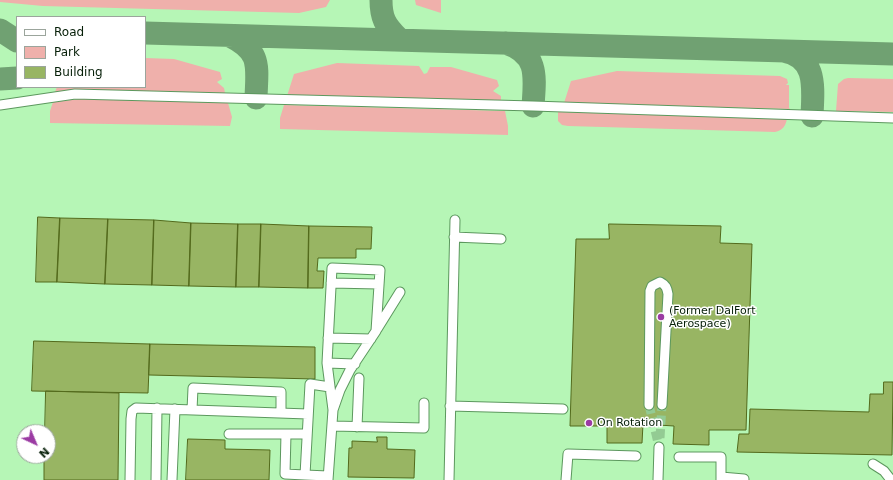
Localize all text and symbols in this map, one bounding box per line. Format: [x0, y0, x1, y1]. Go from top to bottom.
legend [16, 16, 146, 88]
text: Road [54, 25, 84, 39]
text: Park [54, 45, 80, 59]
text: Building [54, 65, 103, 79]
place label: (Former DalFort Aerospace) [669, 304, 756, 330]
marker: (Former DalFort Aerospace) [656, 312, 666, 322]
place label: On Rotation [597, 416, 662, 430]
marker: On Rotation [584, 418, 594, 428]
north arrow [16, 424, 56, 464]
text: N [36, 444, 52, 460]

